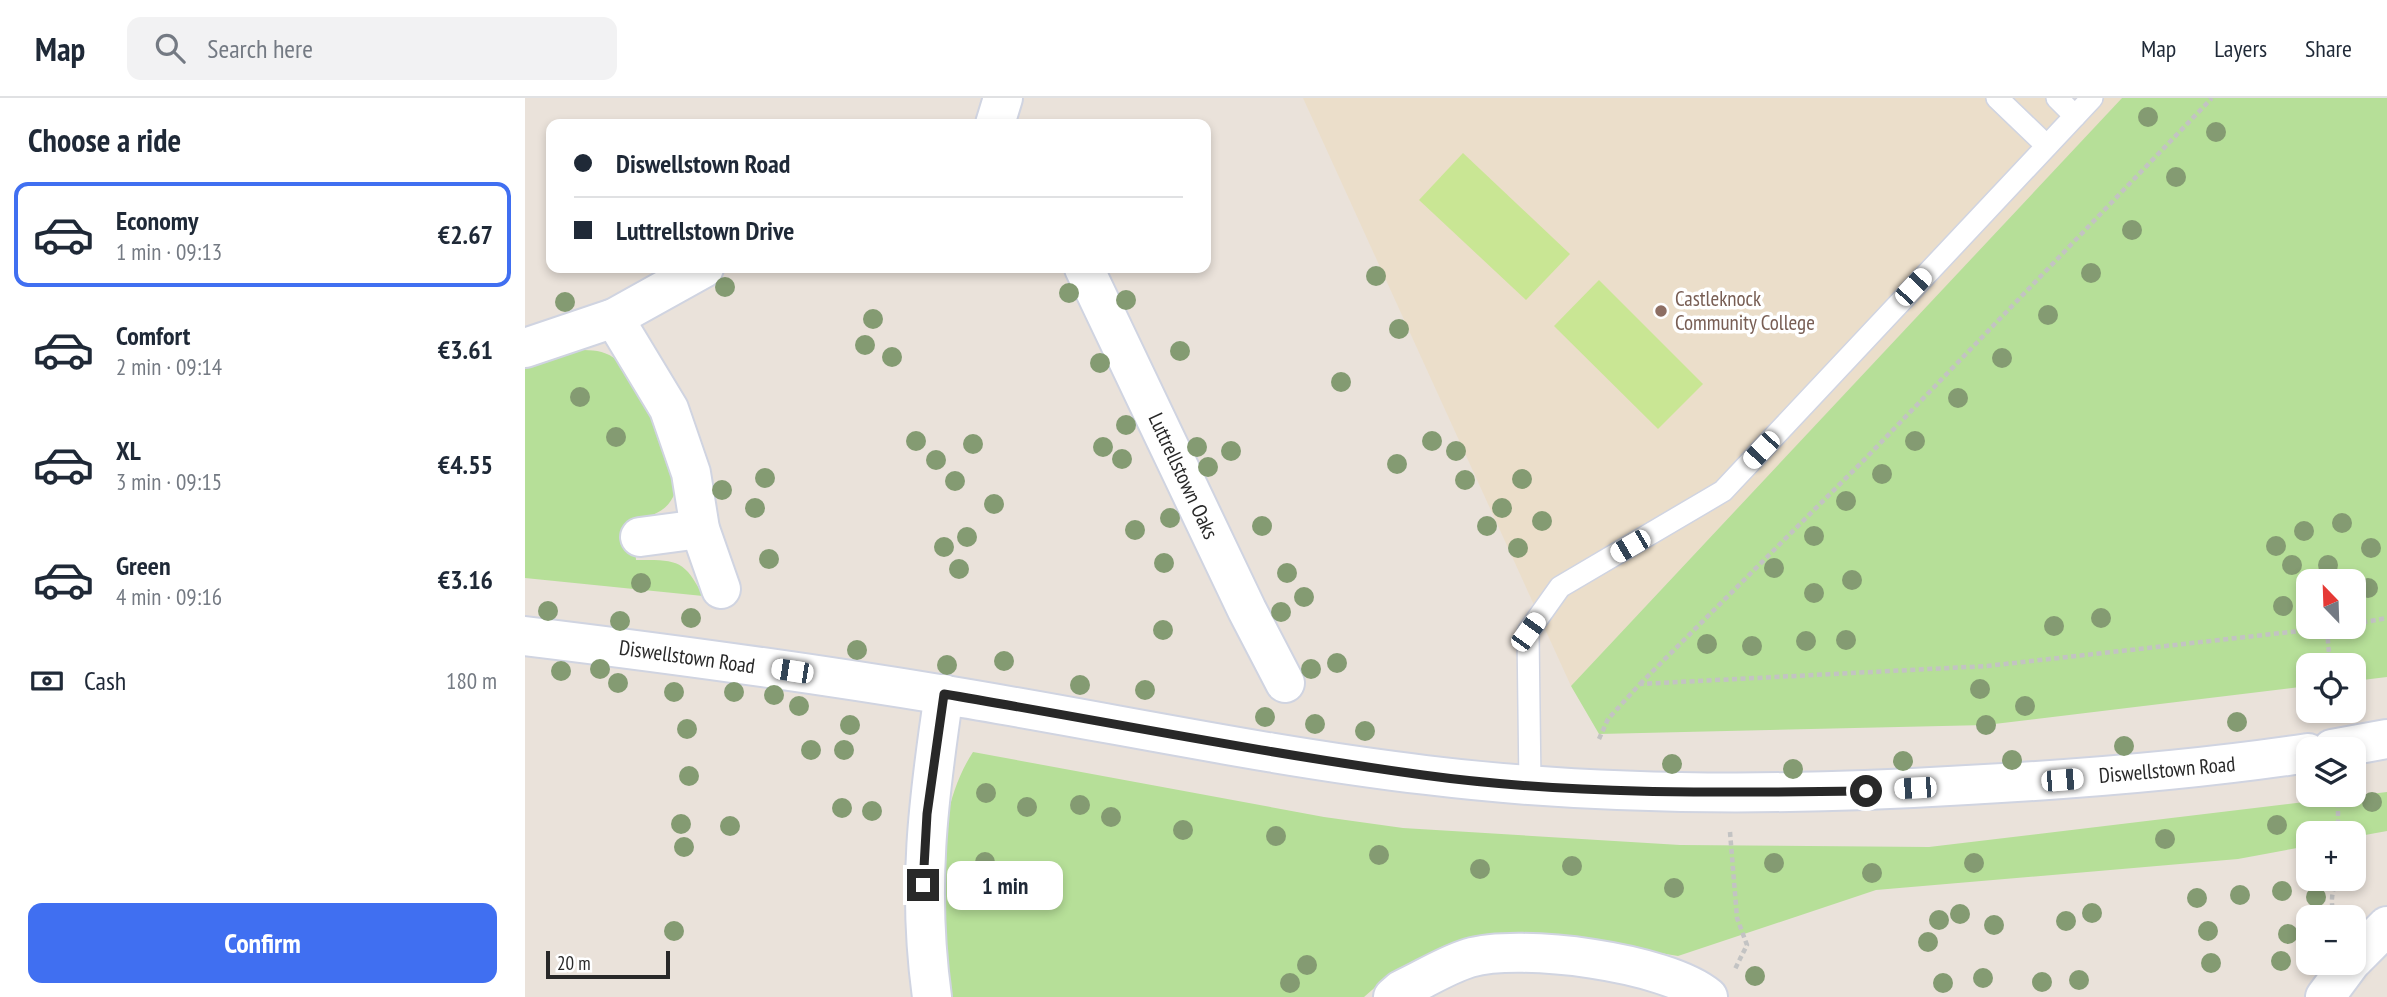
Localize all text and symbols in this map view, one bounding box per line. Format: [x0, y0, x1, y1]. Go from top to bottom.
search box [127, 17, 617, 80]
text: Map [35, 27, 85, 70]
icon: search [151, 29, 189, 67]
text: Search here [207, 32, 313, 65]
text: Map [2141, 33, 2176, 64]
text: Layers [2214, 33, 2267, 64]
text: Share [2305, 33, 2352, 64]
text: Choose a ride [28, 119, 181, 161]
text: Diswellstown Road [616, 147, 790, 180]
icon: car [32, 203, 95, 266]
text: Economy [116, 204, 198, 237]
text: Luttrellstown Drive [616, 214, 794, 247]
text: €2.67 [438, 218, 493, 251]
text: 1 min · 09:13 [116, 237, 222, 266]
car [1891, 264, 1936, 310]
place label: Castleknock Community College [1675, 285, 1815, 336]
marker: Castleknock Community College [1653, 303, 1669, 319]
icon: car [32, 318, 95, 381]
text: Comfort [116, 319, 190, 352]
text: €3.61 [438, 333, 493, 366]
text: 2 min · 09:14 [116, 352, 222, 381]
street label: Luttrellstown Oaks [1142, 408, 1224, 543]
car [1739, 427, 1784, 473]
icon: car [32, 433, 95, 496]
text: XL [116, 434, 141, 467]
text: €4.55 [438, 448, 493, 481]
text: 3 min · 09:15 [116, 467, 222, 496]
car [1607, 526, 1654, 566]
icon: car [32, 548, 95, 611]
text: Green [116, 549, 171, 582]
text: €3.16 [438, 563, 493, 596]
north arrow [2296, 569, 2366, 639]
map controls [2296, 569, 2366, 975]
text: 4 min · 09:16 [116, 582, 222, 611]
car [1508, 609, 1549, 655]
street label: Diswellstown Road [617, 634, 757, 679]
button: locate [2296, 653, 2366, 723]
car [770, 657, 815, 685]
icon: cash [28, 662, 66, 700]
text: Cash [84, 664, 126, 697]
text: 180 m [446, 666, 497, 695]
button: layers [2296, 737, 2366, 807]
street label: Diswellstown Road [2098, 750, 2236, 789]
car [2041, 768, 2084, 792]
route start [1850, 775, 1882, 807]
car [1894, 776, 1937, 800]
button: + [2296, 821, 2366, 891]
callout: 1 min [947, 860, 1063, 910]
route end [907, 869, 939, 901]
text: 1 min [982, 871, 1028, 900]
button: Confirm [28, 903, 497, 983]
button: − [2296, 905, 2366, 975]
scale bar [546, 948, 670, 980]
text: 20 m [557, 951, 591, 975]

